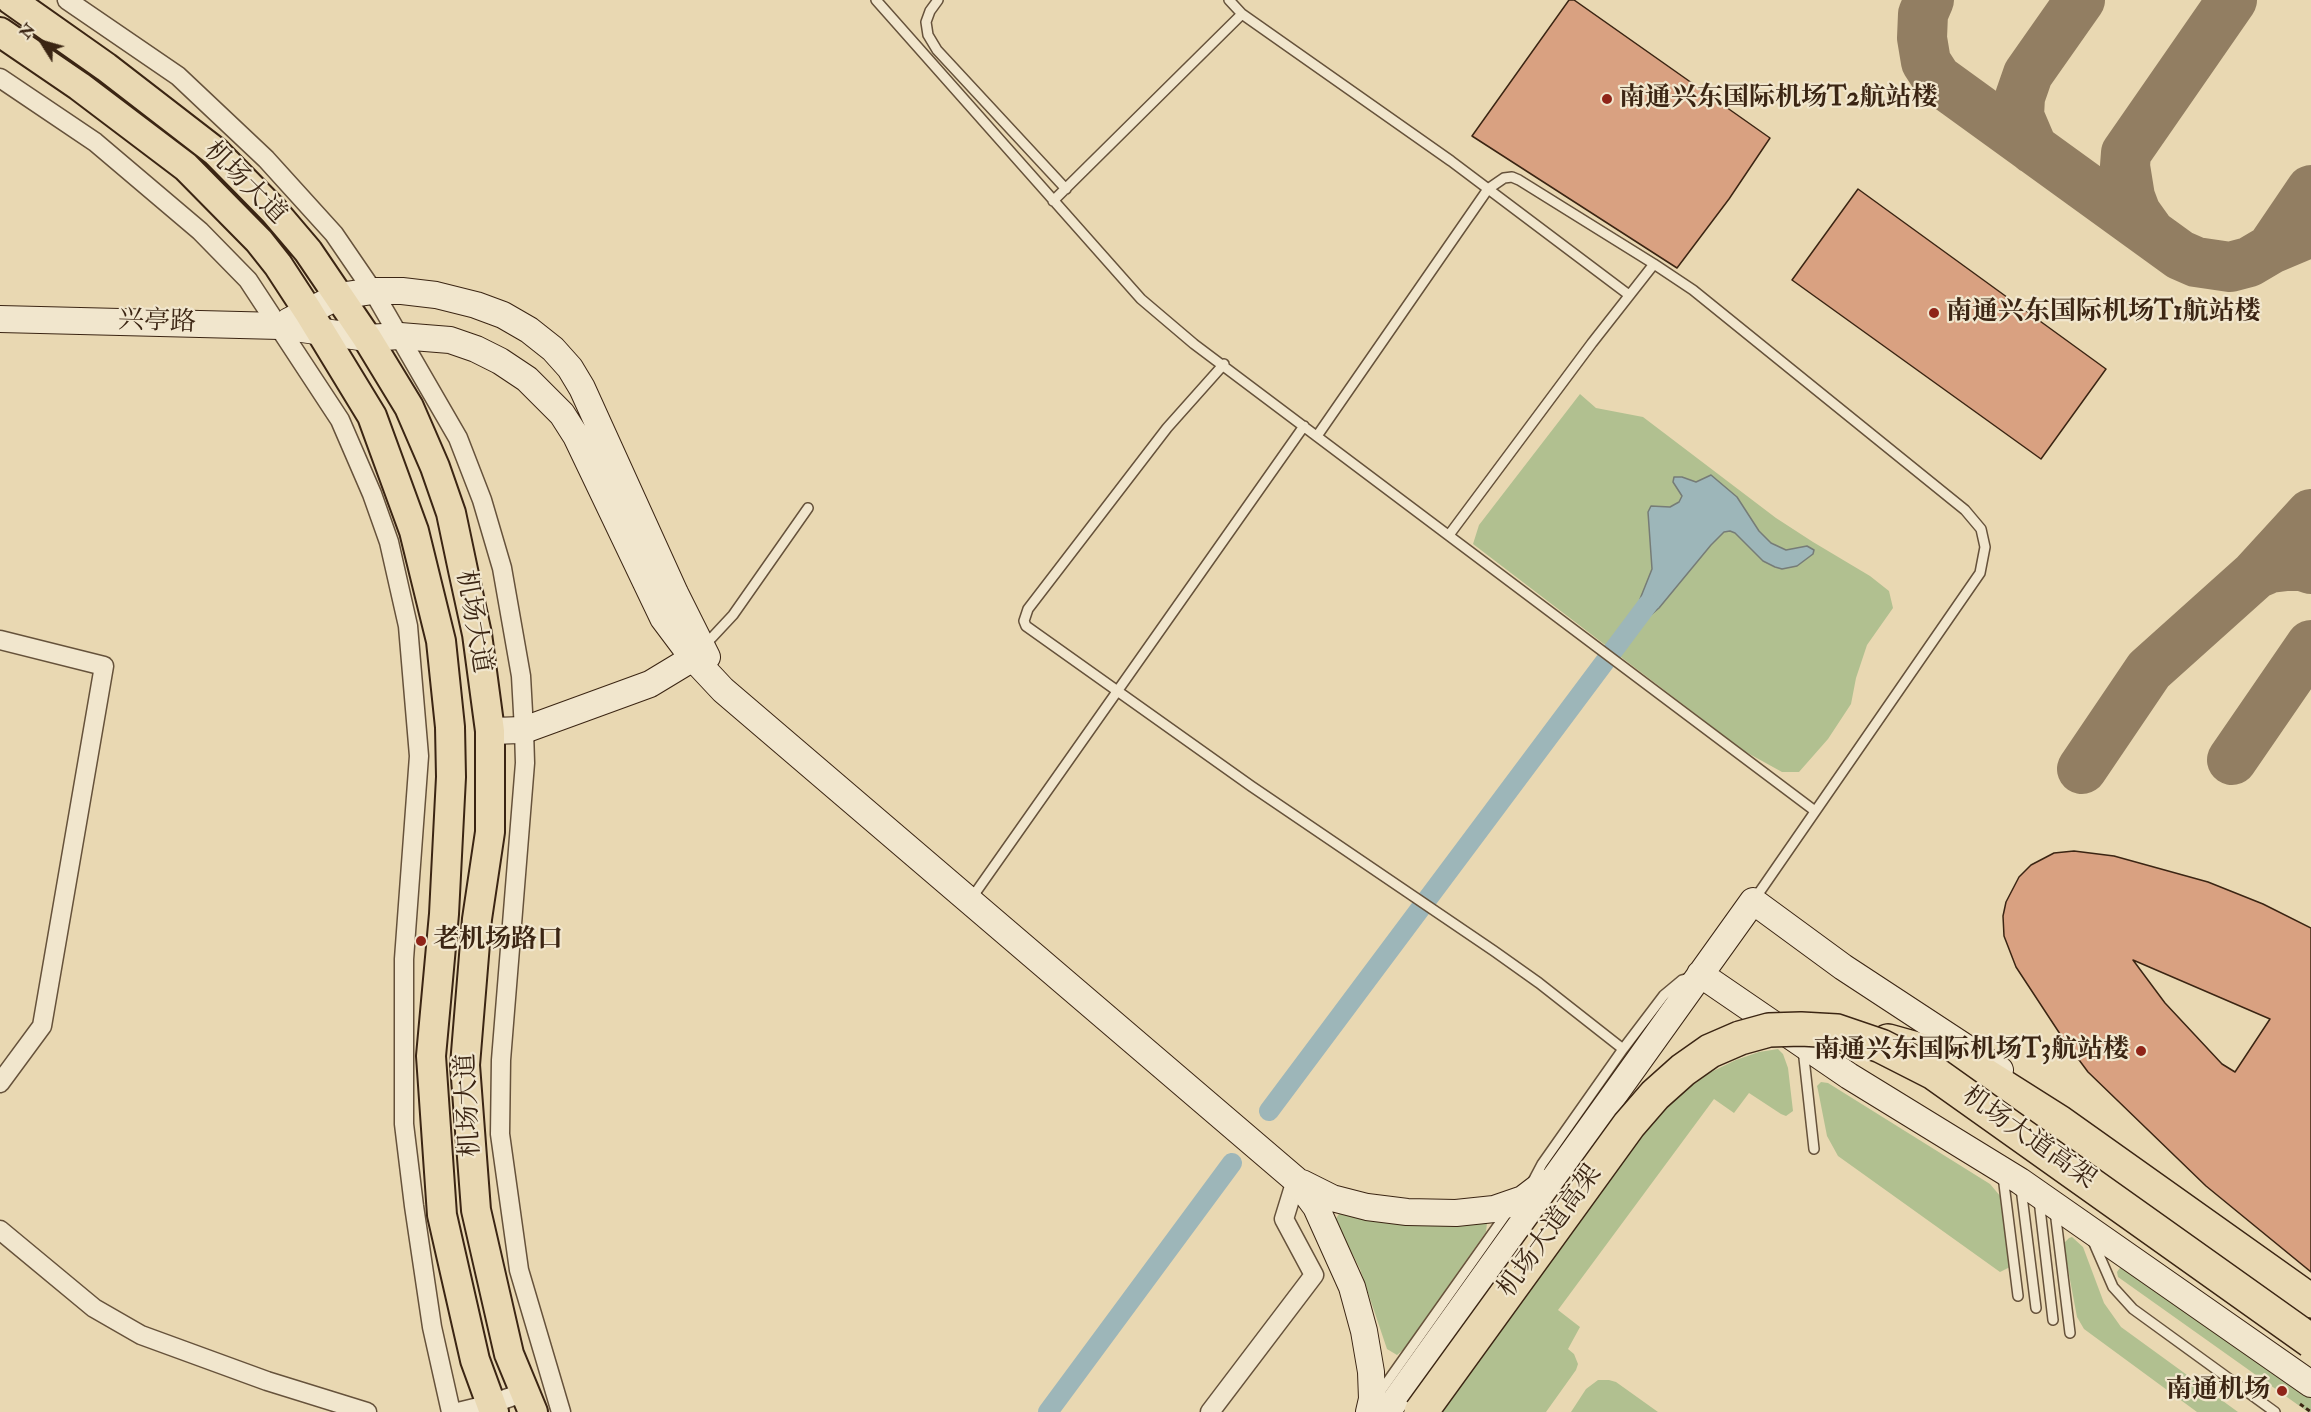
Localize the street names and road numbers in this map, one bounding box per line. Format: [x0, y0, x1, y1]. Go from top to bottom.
street label: 机场大道 [196, 136, 292, 232]
street label: 兴亭路 [117, 306, 197, 340]
street label: 机场大道 [448, 568, 496, 676]
street label: 机场大道 [452, 1052, 488, 1158]
street label: 机场大道高架 [1955, 1081, 2101, 1197]
street label: 机场大道高架 [1493, 1160, 1609, 1304]

